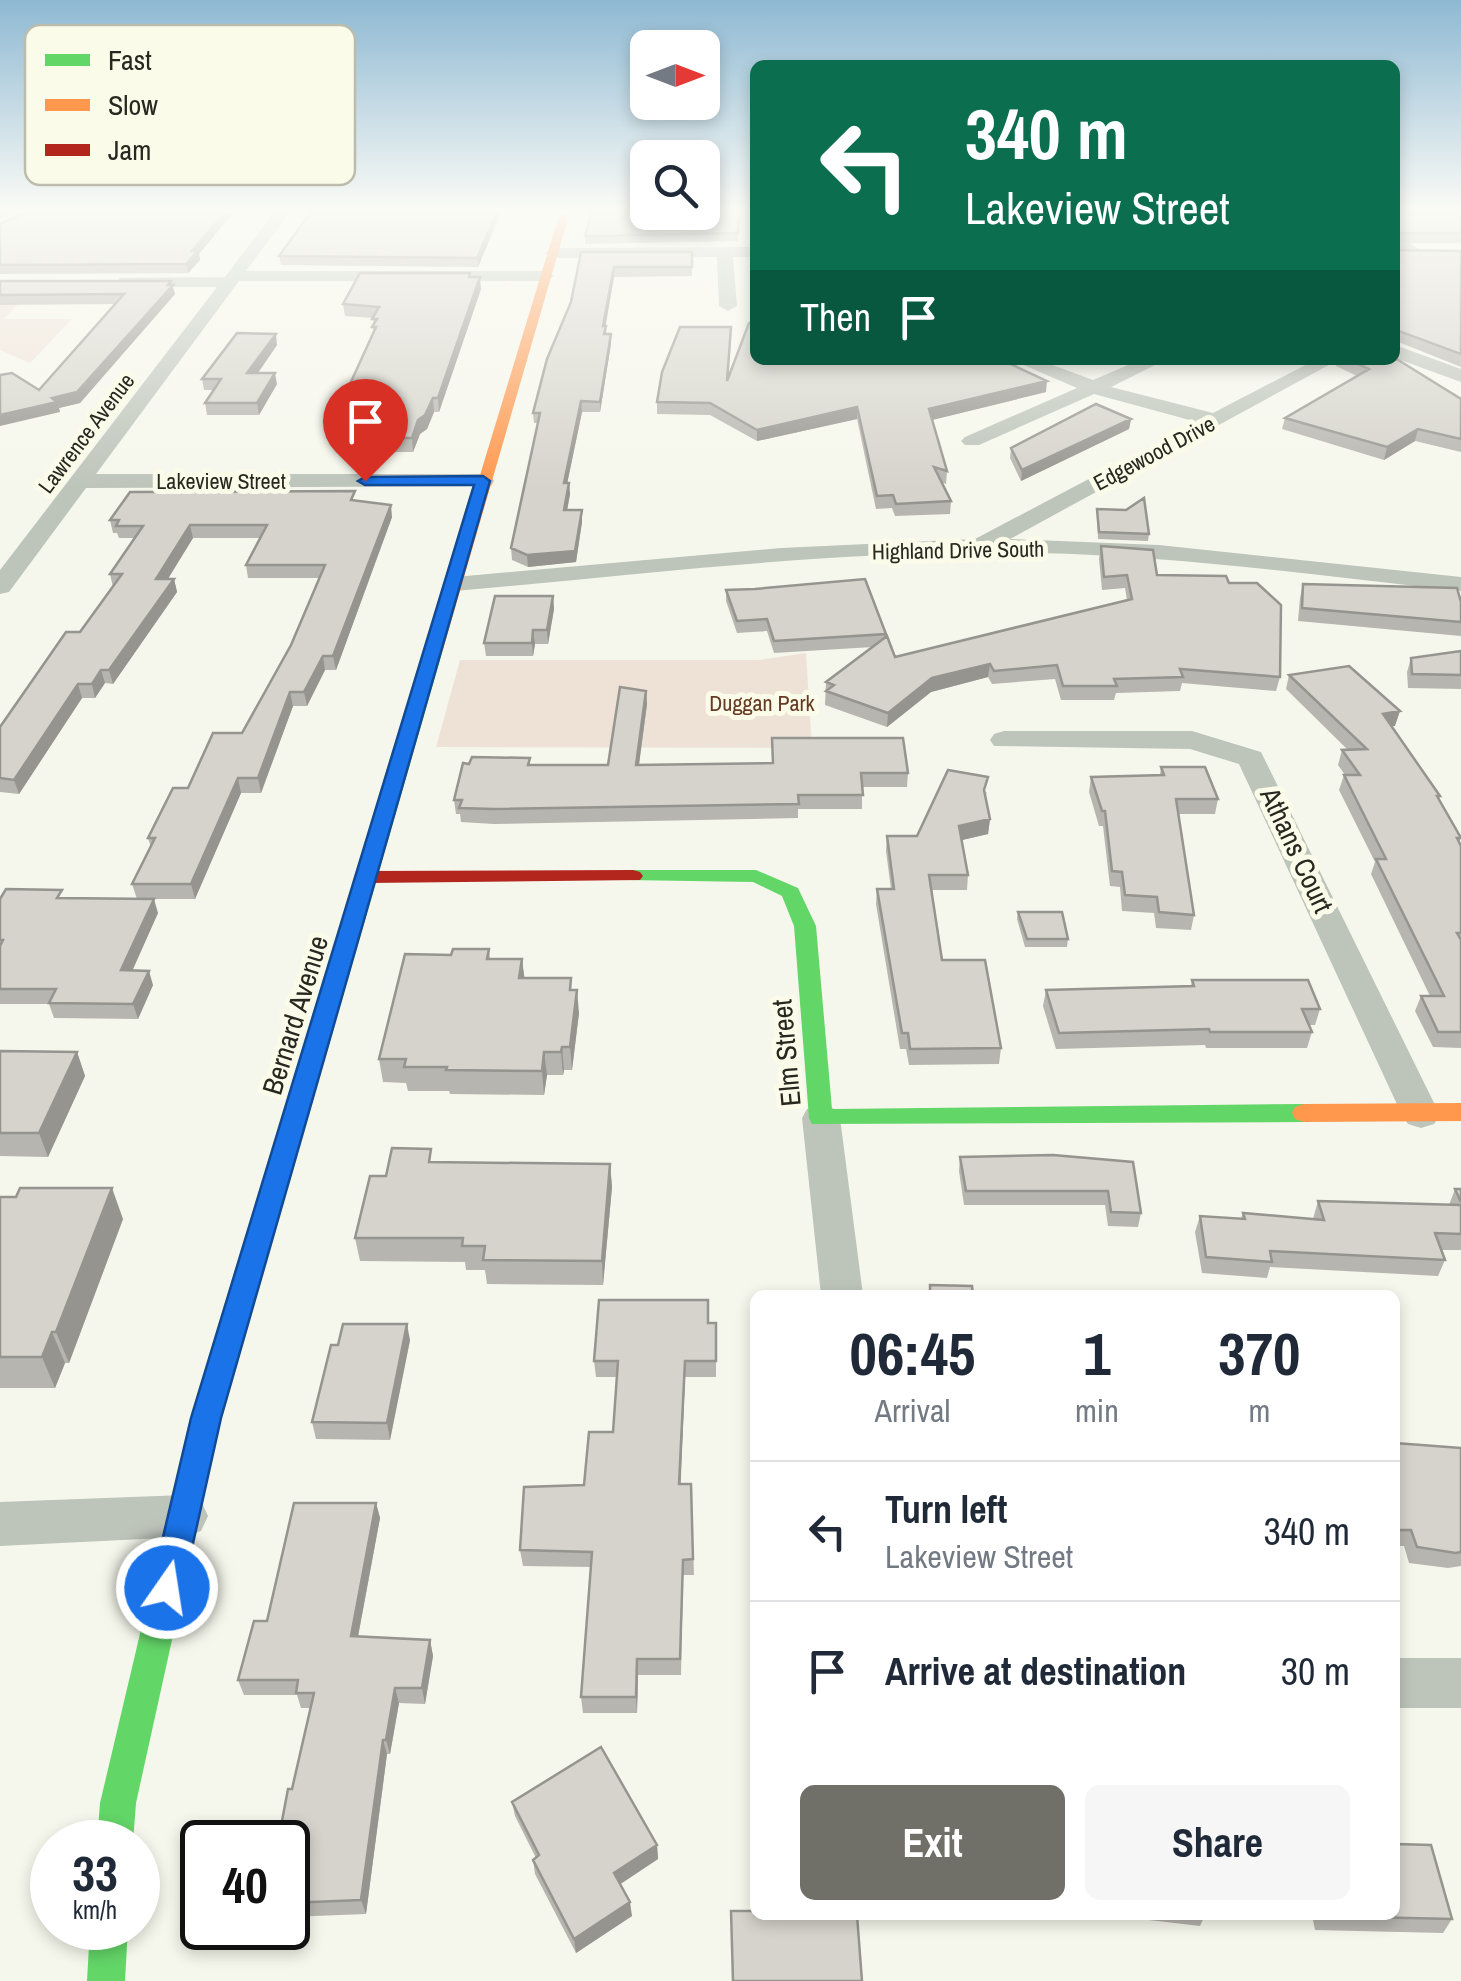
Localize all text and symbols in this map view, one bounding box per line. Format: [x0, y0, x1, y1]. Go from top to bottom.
legend [25, 25, 355, 185]
north arrow [630, 30, 720, 120]
map controls [630, 30, 720, 230]
text: Fast [108, 41, 152, 79]
text: Slow [108, 86, 158, 124]
text: 340 m [965, 87, 1128, 181]
icon: left [800, 100, 930, 230]
text: Jam [108, 131, 151, 169]
button: search [630, 140, 720, 230]
text: Lakeview Street [965, 177, 1230, 238]
icon: arrive [891, 290, 946, 345]
text: Then [800, 292, 871, 343]
street label: Lawrence Avenue [31, 367, 141, 499]
pin [323, 379, 408, 482]
icon: arrive [338, 394, 393, 449]
street label: Edgewood Drive [1088, 408, 1220, 498]
street label: Lakeview Street [156, 466, 286, 496]
street label: Highland Drive South [872, 533, 1044, 567]
park label: Duggan Park [709, 688, 816, 718]
street label: Athans Court [1251, 780, 1343, 919]
street label: Bernard Avenue [253, 931, 337, 1099]
street label: Elm Street [762, 998, 810, 1108]
text: 06:45 [850, 1313, 975, 1394]
text: 1 [1083, 1313, 1111, 1394]
text: 370 [1218, 1313, 1300, 1394]
text: Arrival [875, 1389, 950, 1432]
text: min [1075, 1389, 1119, 1432]
text: m [1248, 1389, 1270, 1432]
text: Turn left [885, 1484, 1007, 1535]
icon: left [800, 1504, 855, 1559]
text: 340 m [1263, 1506, 1350, 1557]
text: Lakeview Street [885, 1535, 1073, 1578]
position arrow [115, 1536, 219, 1640]
icon: arrive [800, 1644, 855, 1699]
text: Arrive at destination [885, 1646, 1186, 1697]
text: 30 m [1281, 1646, 1350, 1697]
button: Exit [800, 1785, 1065, 1900]
button: Share [1085, 1785, 1350, 1900]
speed limit sign: 40 [180, 1820, 310, 1950]
text: 33 [72, 1839, 118, 1907]
text: km/h [73, 1893, 117, 1927]

